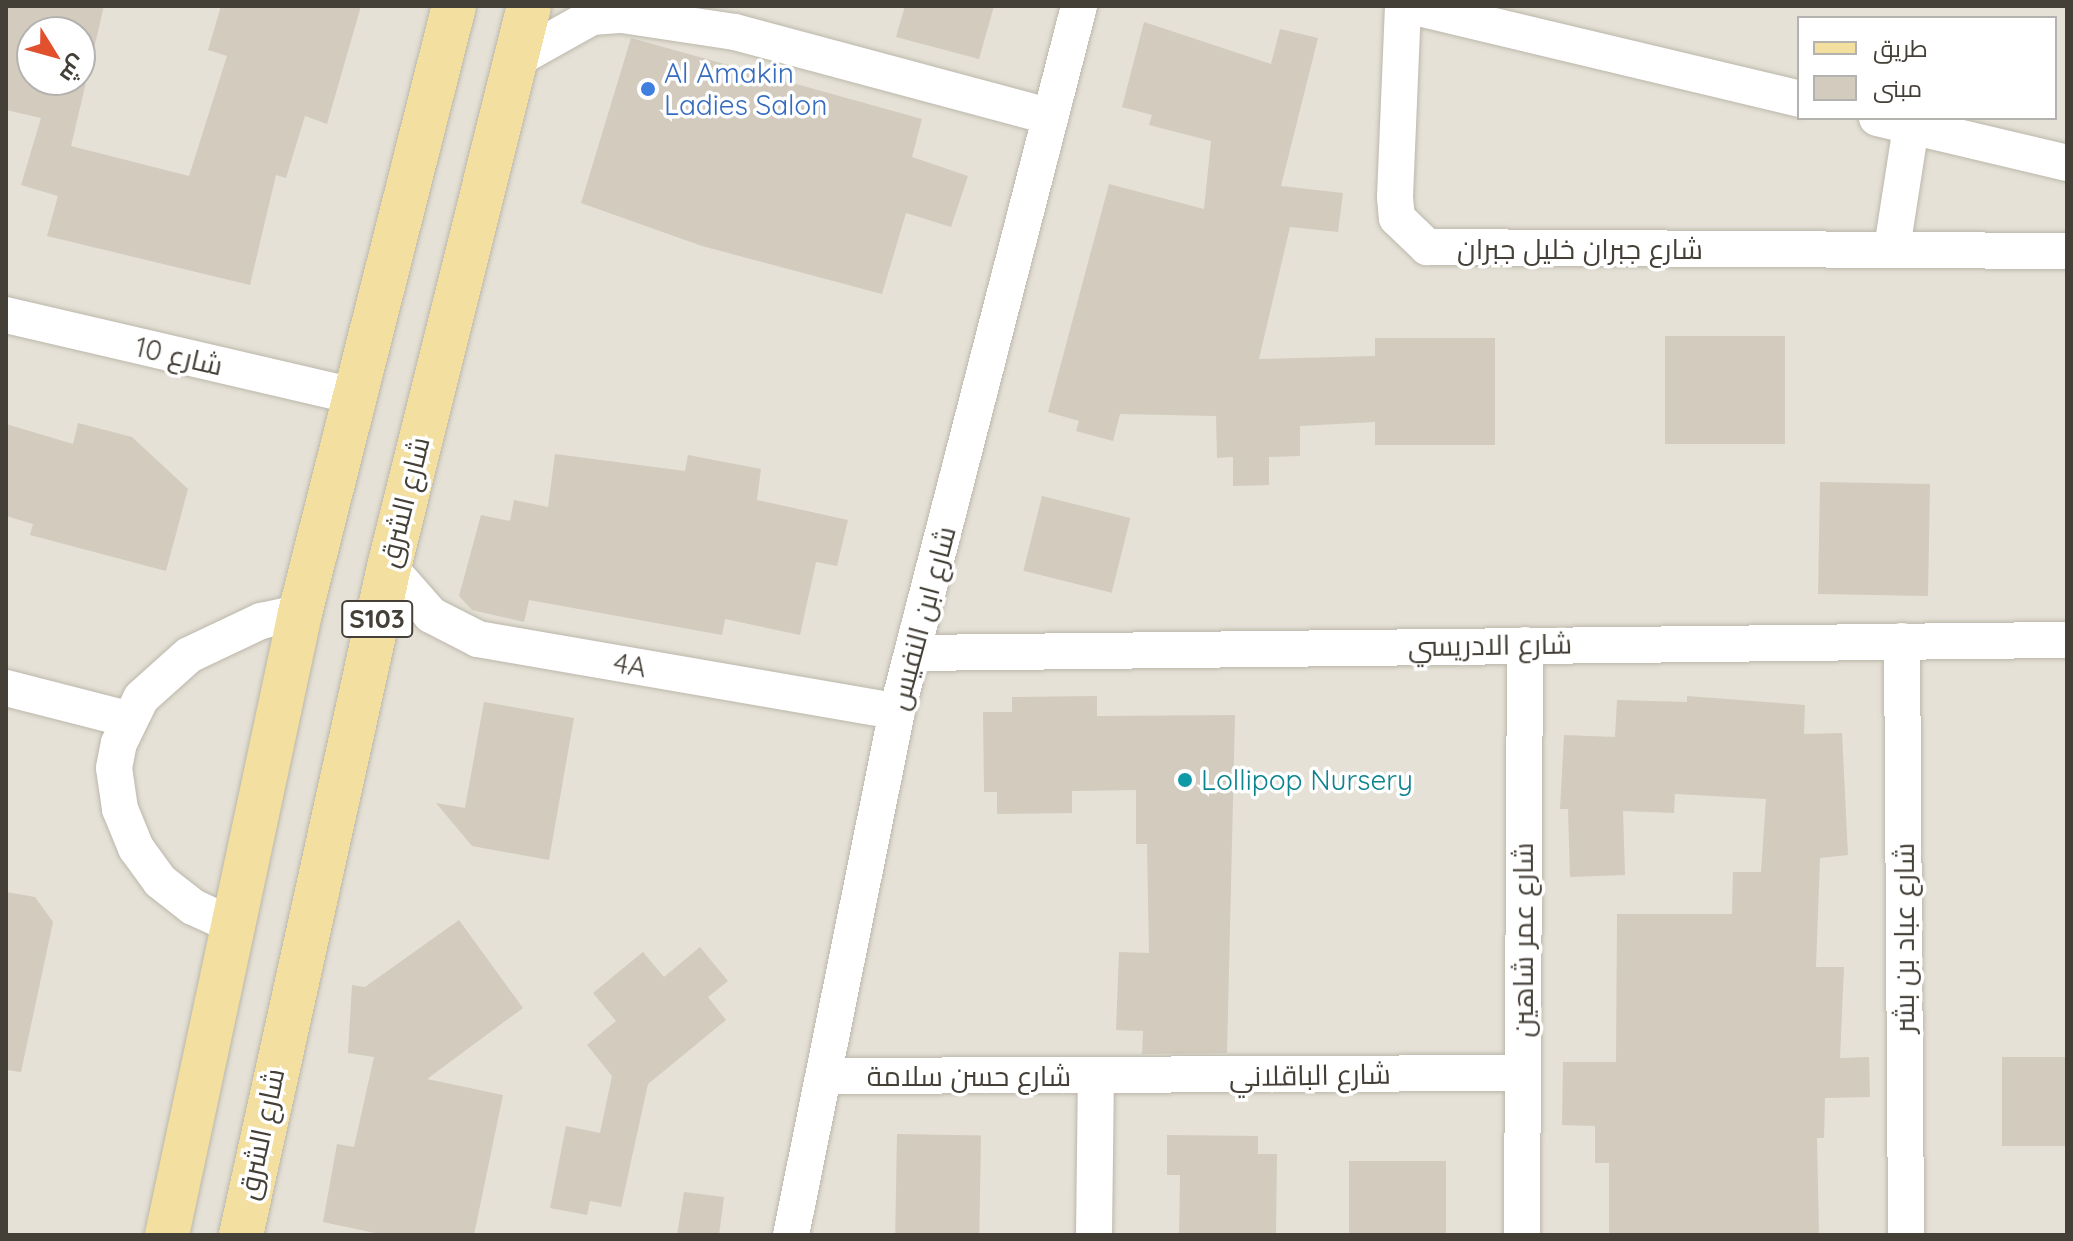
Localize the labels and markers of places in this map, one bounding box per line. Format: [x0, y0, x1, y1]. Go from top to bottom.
place label: Al Amakin Ladies Salon [664, 56, 827, 122]
marker: Al Amakin Ladies Salon [639, 80, 657, 98]
place label: Lollipop Nursery [1201, 763, 1413, 797]
marker: Lollipop Nursery [1176, 771, 1194, 789]

